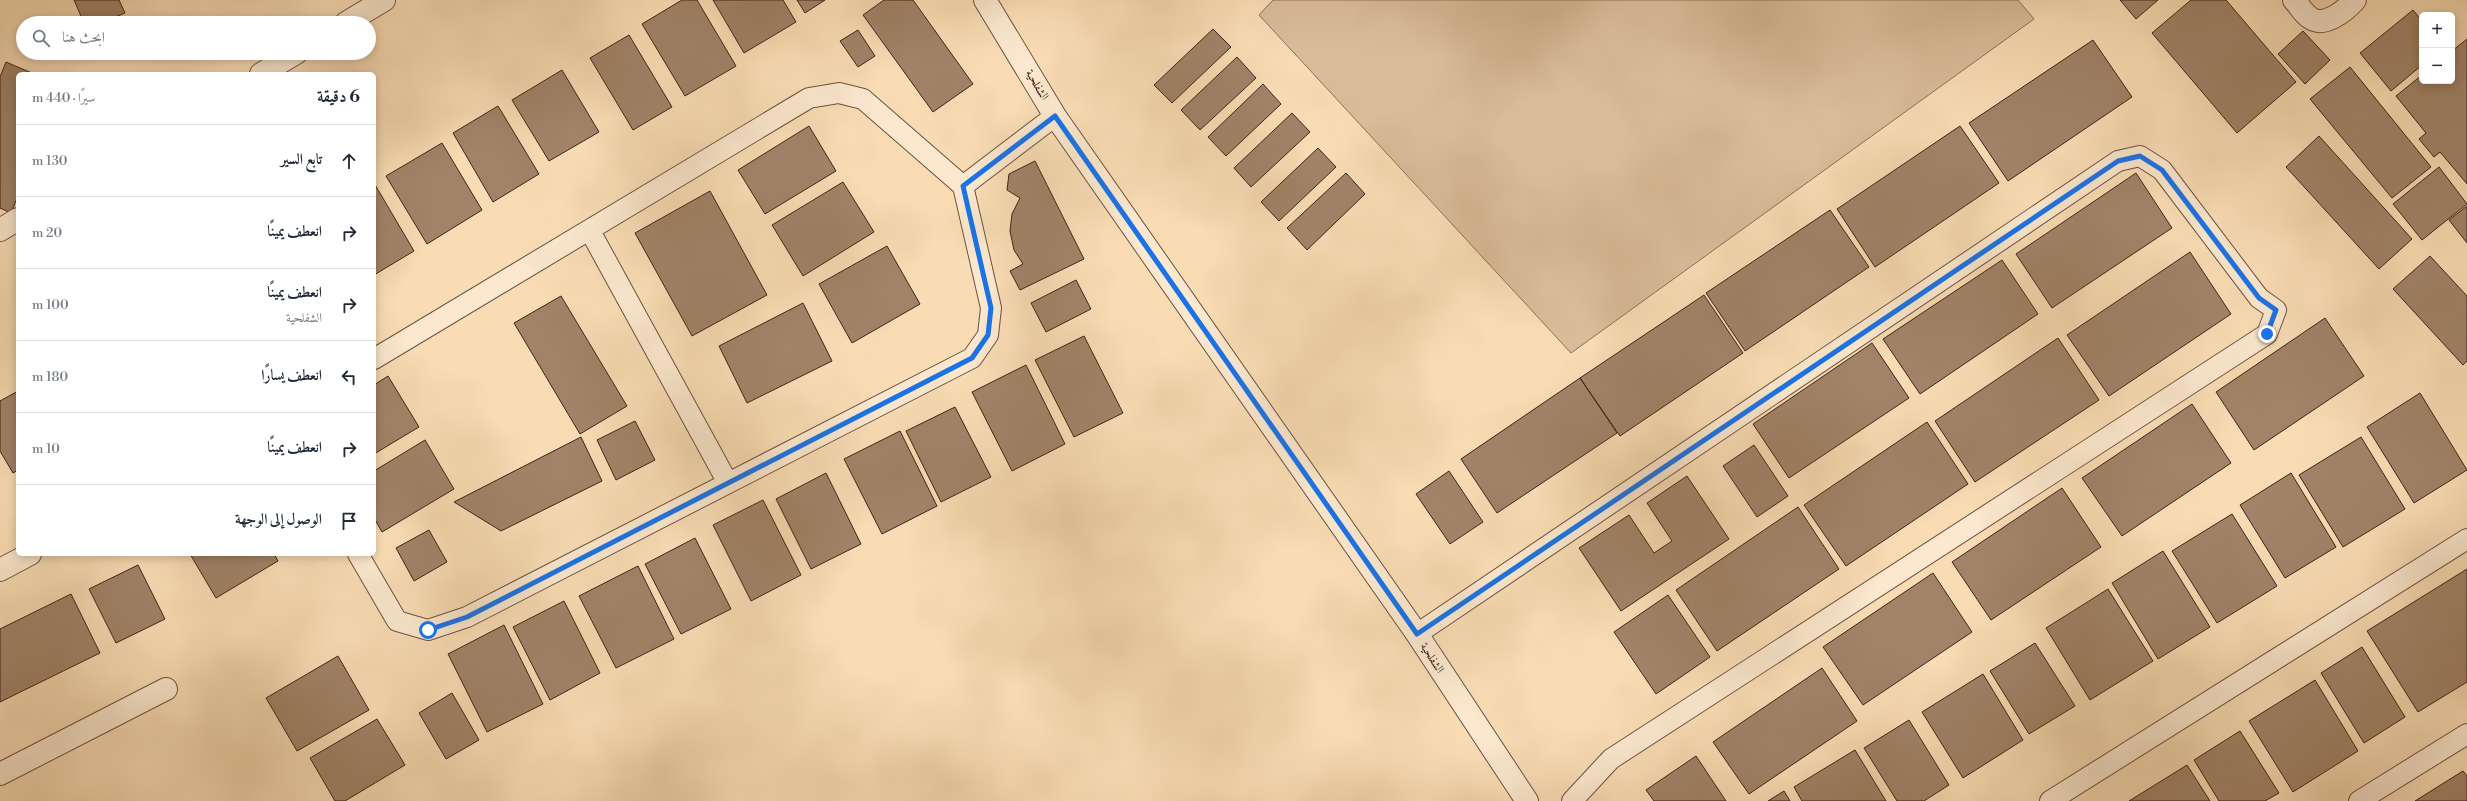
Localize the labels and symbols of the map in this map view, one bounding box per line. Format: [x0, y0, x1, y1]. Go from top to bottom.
street label: الشفلحية [1022, 67, 1052, 103]
route end [2258, 325, 2276, 343]
route start [419, 621, 437, 639]
street label: الشفلحية [1417, 640, 1448, 676]

